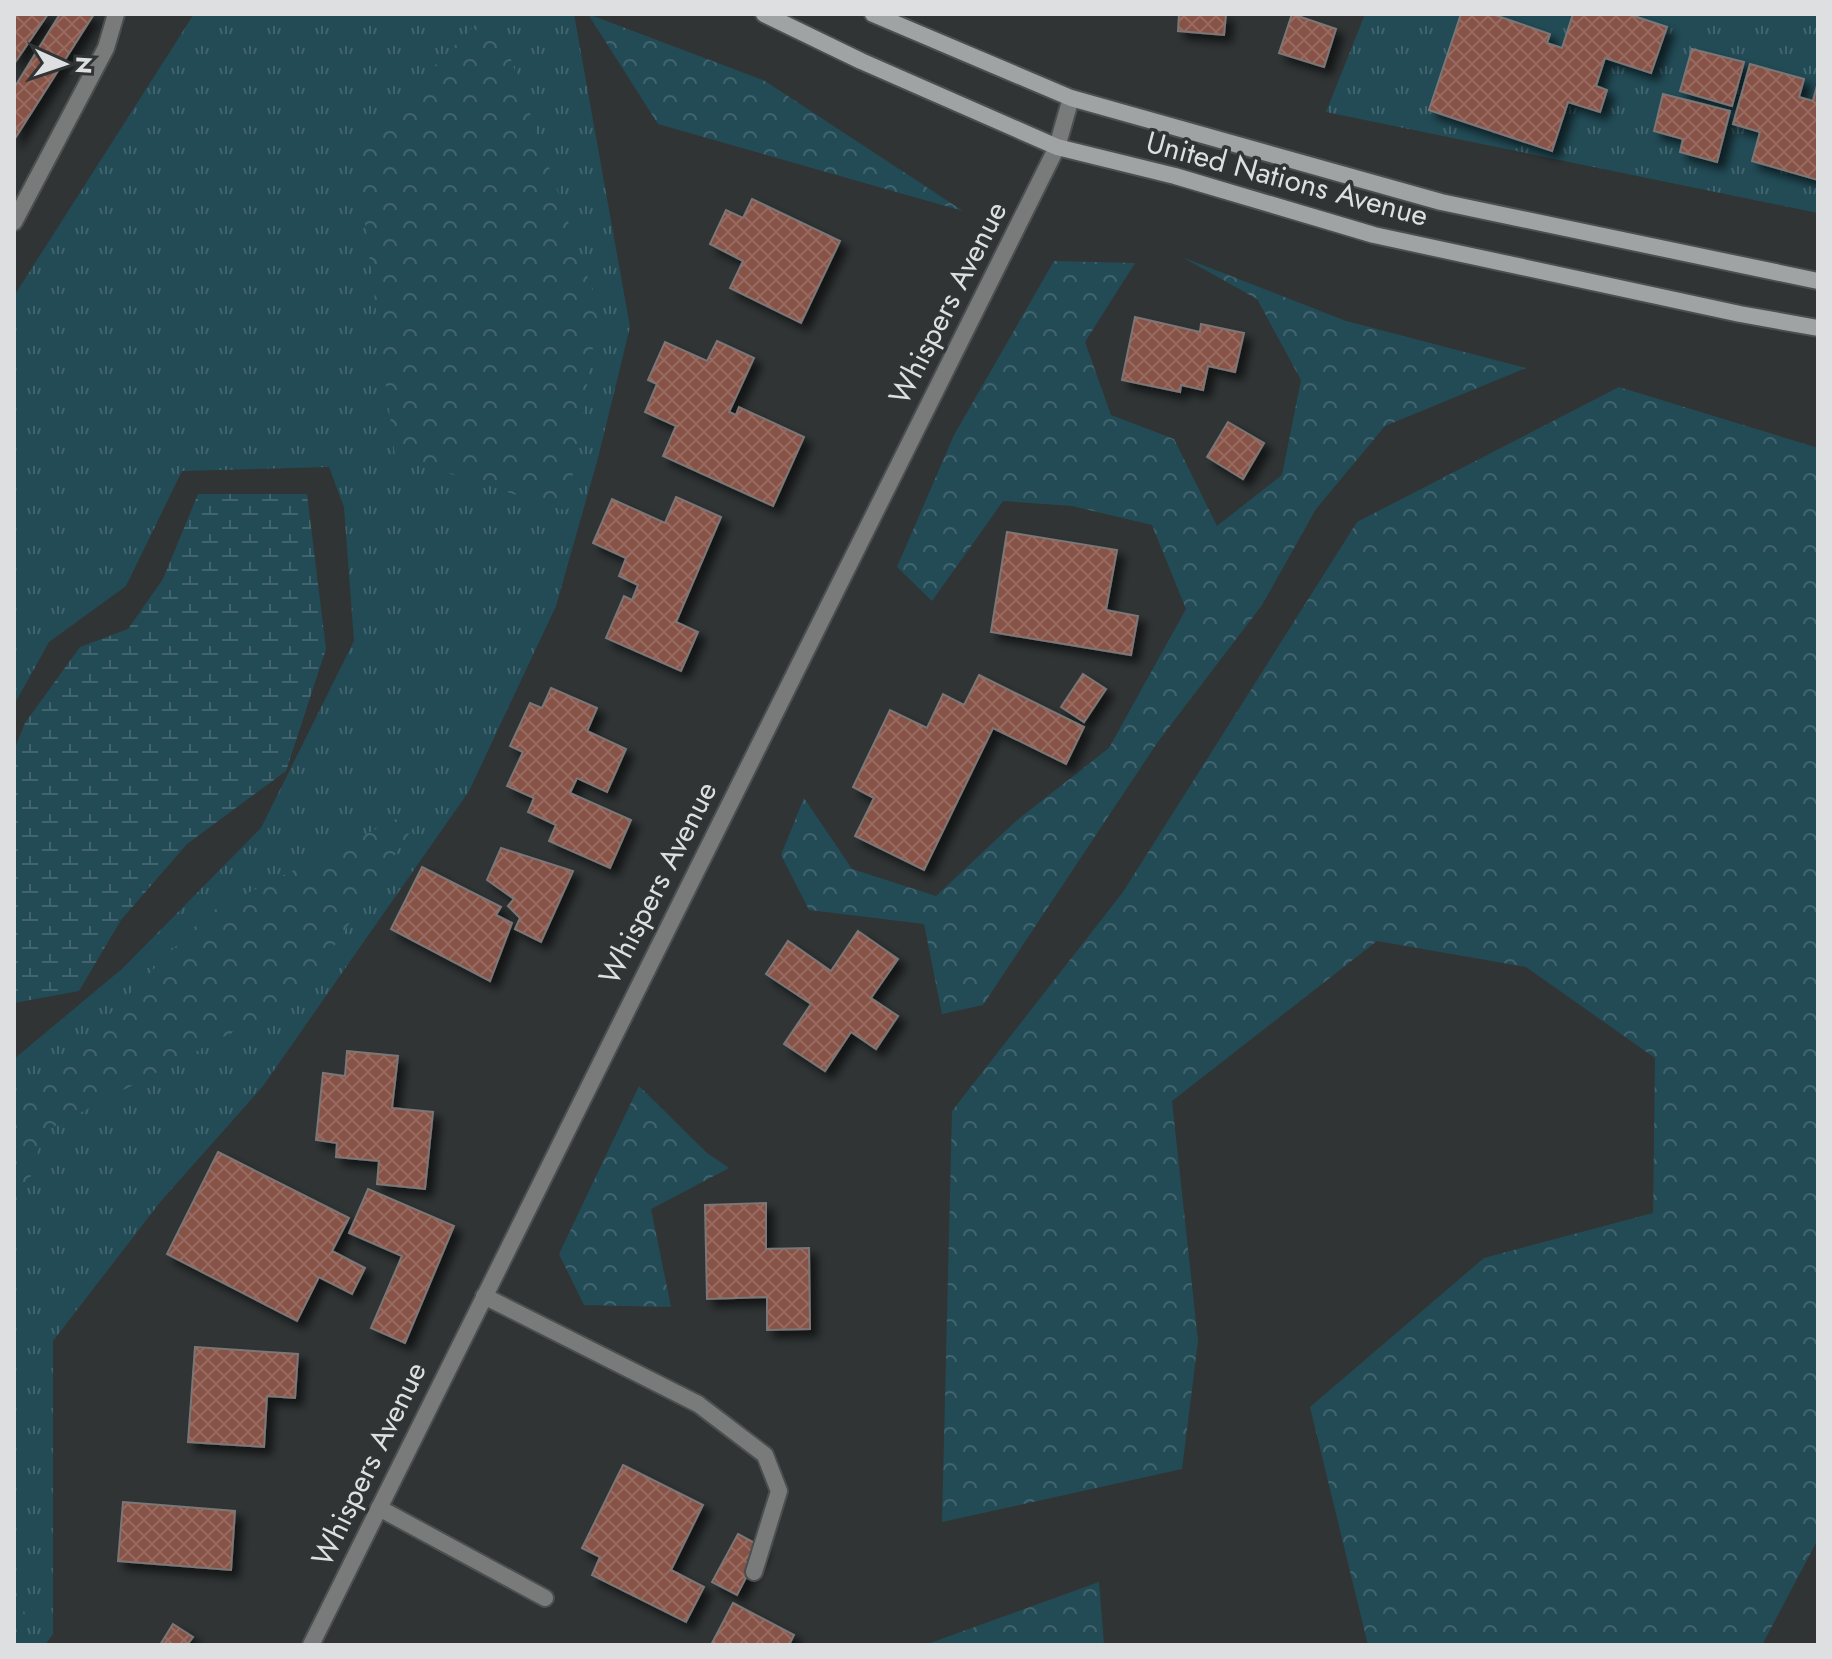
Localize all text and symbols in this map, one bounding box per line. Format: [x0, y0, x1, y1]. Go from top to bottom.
north arrow [24, 24, 104, 104]
text: N [68, 55, 100, 75]
street label: United Nations Avenue [1141, 120, 1433, 237]
street label: Whispers Avenue [878, 194, 1017, 412]
street label: Whispers Avenue [588, 774, 727, 992]
street label: Whispers Avenue [300, 1354, 437, 1573]

